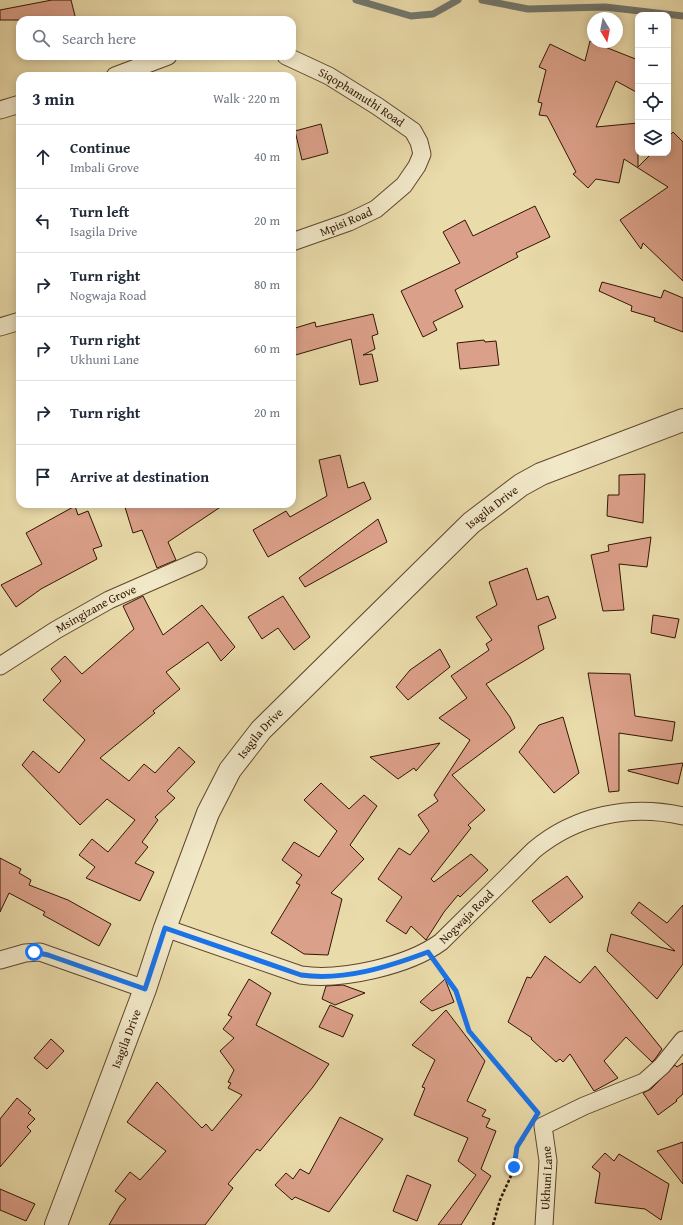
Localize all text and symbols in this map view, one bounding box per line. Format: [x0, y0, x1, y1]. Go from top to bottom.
north arrow [587, 12, 623, 48]
map controls [635, 12, 671, 156]
button: + [635, 12, 671, 48]
search box [16, 16, 296, 60]
icon: search [30, 27, 52, 49]
text: Search here [62, 28, 136, 49]
button: − [635, 48, 671, 84]
street label: Siqophamuthi Road [316, 63, 408, 131]
button: locate [635, 84, 671, 120]
text: 3 min [32, 86, 74, 111]
text: Walk · 220 m [213, 89, 280, 108]
button: layers [635, 120, 671, 156]
text: Continue [70, 137, 131, 158]
icon: ahead [32, 146, 54, 168]
text: 40 m [254, 147, 280, 166]
text: Imbali Grove [70, 158, 139, 177]
text: Turn left [70, 201, 129, 222]
street label: Mpisi Road [317, 203, 375, 240]
icon: left [32, 210, 54, 232]
text: 20 m [254, 211, 280, 230]
text: Isagila Drive [70, 222, 137, 241]
text: Turn right [70, 265, 141, 286]
icon: right [32, 274, 54, 296]
text: 80 m [254, 275, 280, 294]
text: Nogwaja Road [70, 286, 146, 305]
text: Turn right [70, 329, 141, 350]
icon: right [32, 338, 54, 360]
text: 60 m [254, 339, 280, 358]
text: Ukhuni Lane [70, 350, 139, 369]
icon: right [32, 402, 54, 424]
text: Turn right [70, 402, 141, 423]
text: 20 m [254, 403, 280, 422]
icon: arrive [32, 466, 54, 488]
text: Arrive at destination [70, 466, 209, 487]
street label: Isagila Drive [461, 481, 522, 532]
street label: Msingizane Grove [52, 580, 139, 637]
street label: Isagila Drive [233, 704, 287, 762]
street label: Nogwaja Road [435, 885, 498, 947]
route start [25, 943, 43, 961]
street label: Isagila Drive [107, 1006, 145, 1071]
street label: Ukhuni Lane [536, 1145, 556, 1211]
route end [505, 1158, 523, 1176]

